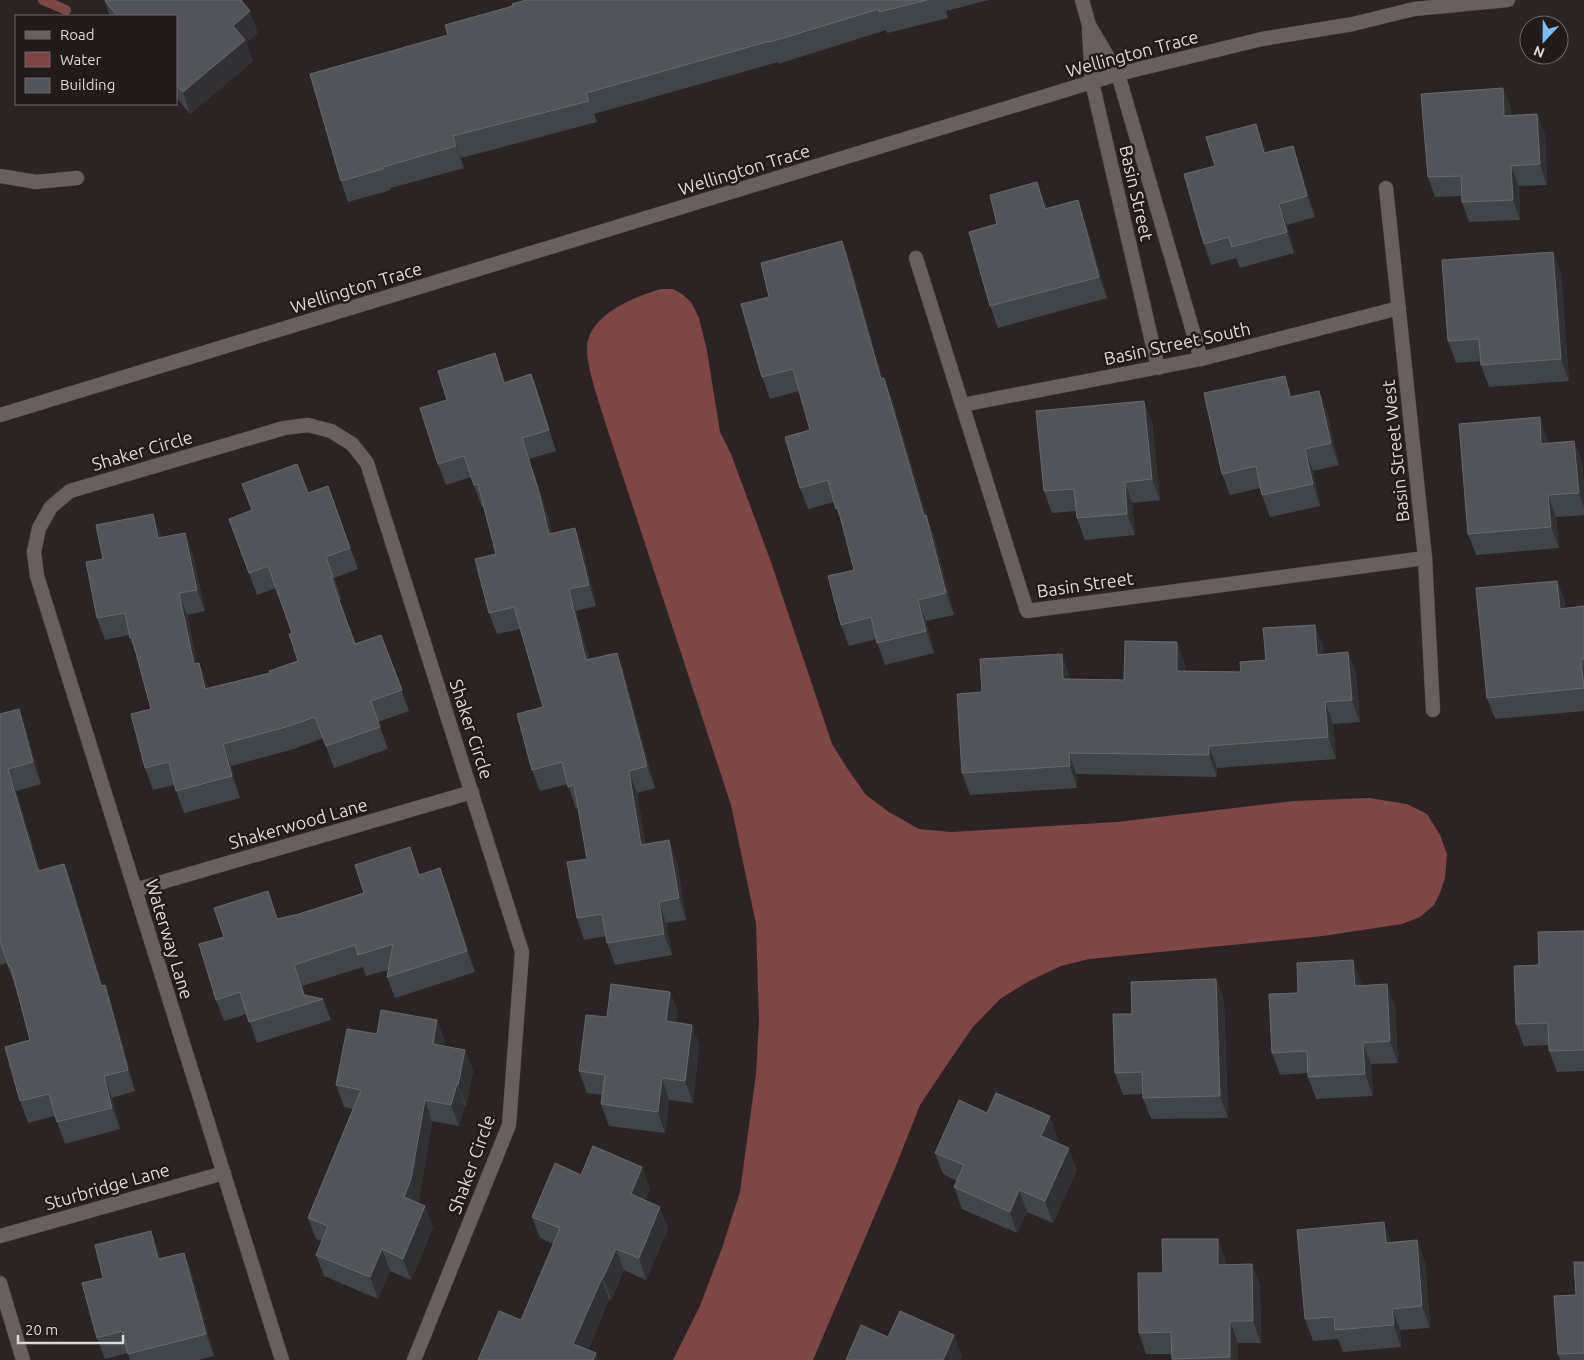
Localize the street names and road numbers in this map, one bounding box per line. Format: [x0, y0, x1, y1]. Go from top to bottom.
street label: Wellington Trace [1064, 26, 1200, 80]
street label: Wellington Trace [676, 139, 812, 199]
street label: Basin Street [1116, 143, 1158, 243]
street label: Wellington Trace [288, 257, 424, 317]
street label: Basin Street South [1102, 318, 1252, 368]
street label: Basin Street West [1378, 379, 1412, 523]
street label: Shaker Circle [89, 426, 195, 474]
street label: Basin Street [1035, 567, 1135, 601]
street label: Shaker Circle [446, 677, 498, 781]
street label: Shakerwood Lane [226, 794, 370, 852]
street label: Waterway Lane [142, 877, 198, 1001]
street label: Shaker Circle [444, 1112, 498, 1216]
street label: Sturbridge Lane [42, 1159, 172, 1213]

